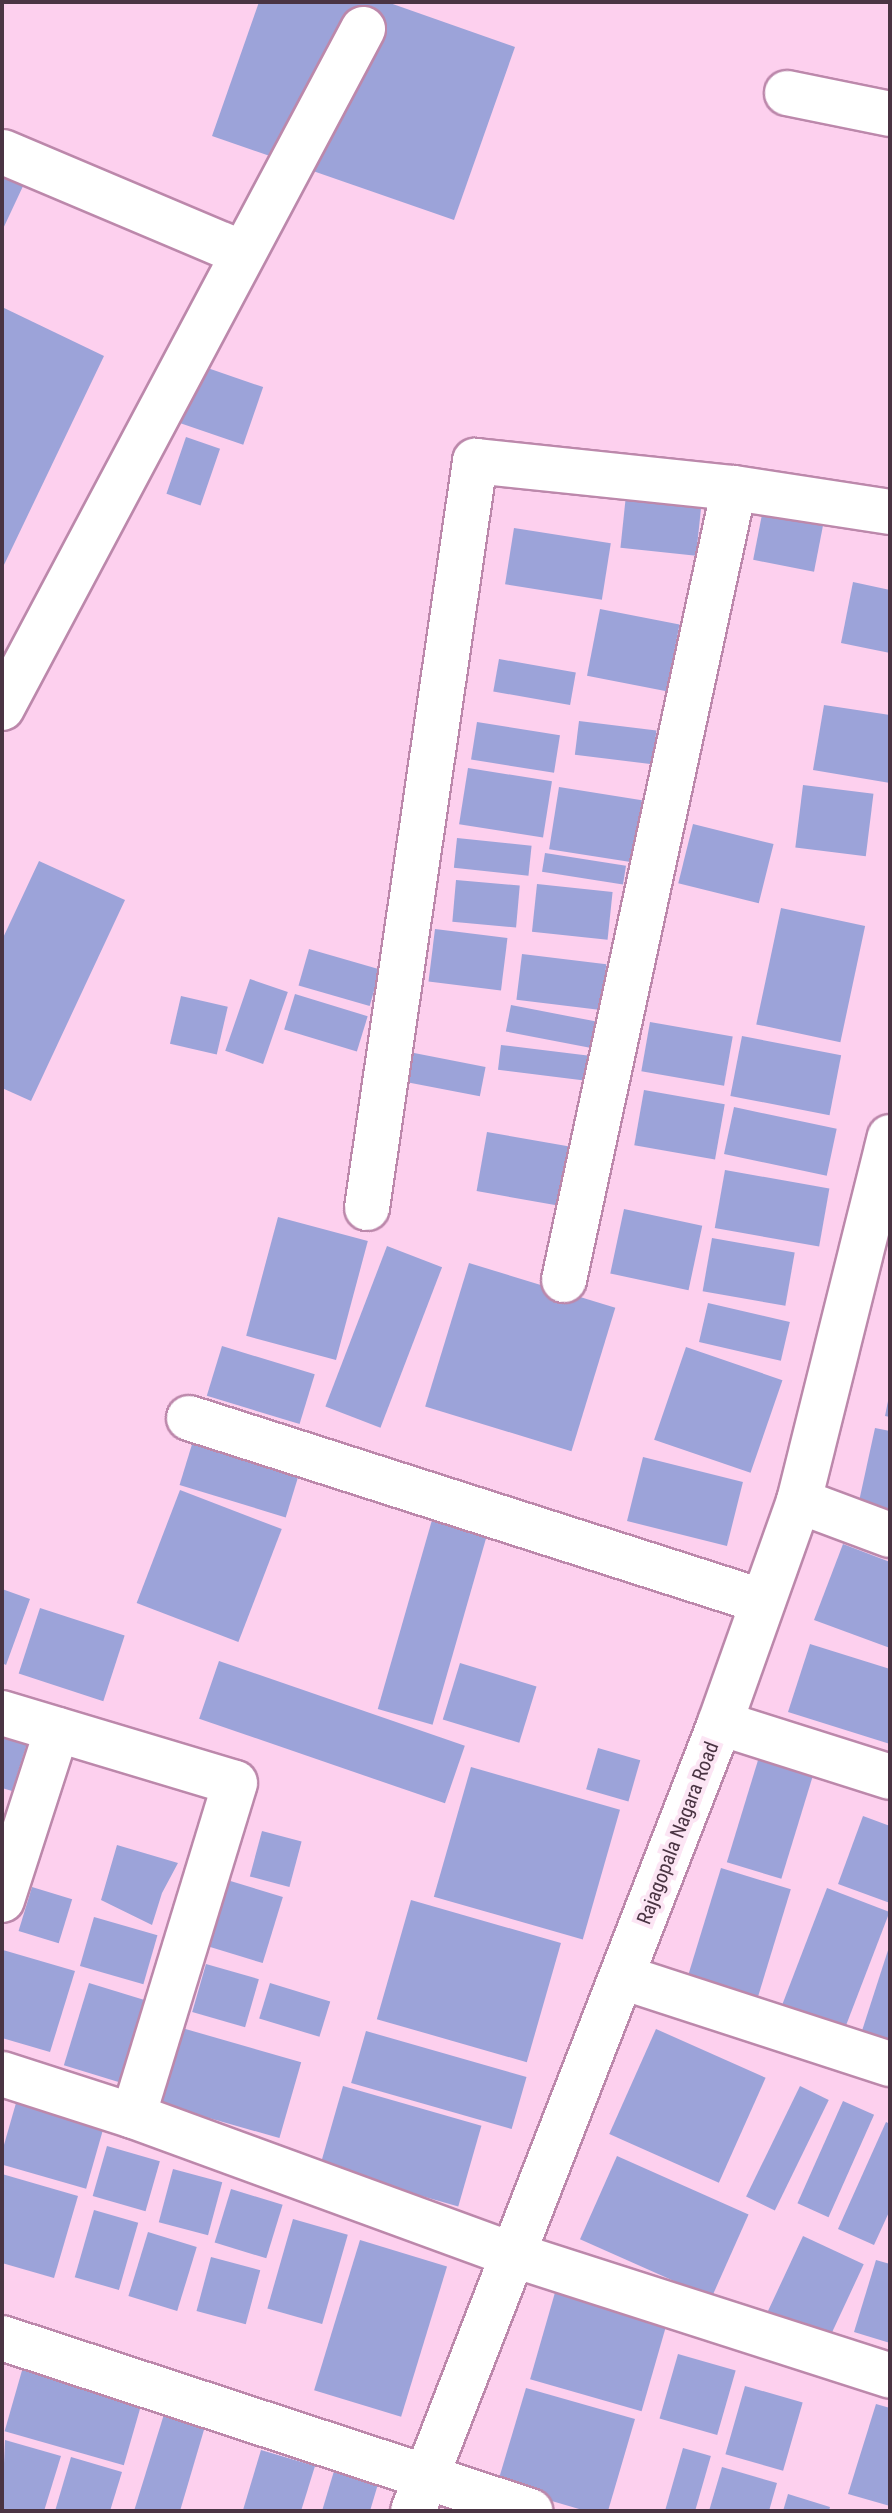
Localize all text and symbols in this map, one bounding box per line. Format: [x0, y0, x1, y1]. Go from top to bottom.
street label: Rajagopala Nagara Road [632, 1738, 724, 1928]

